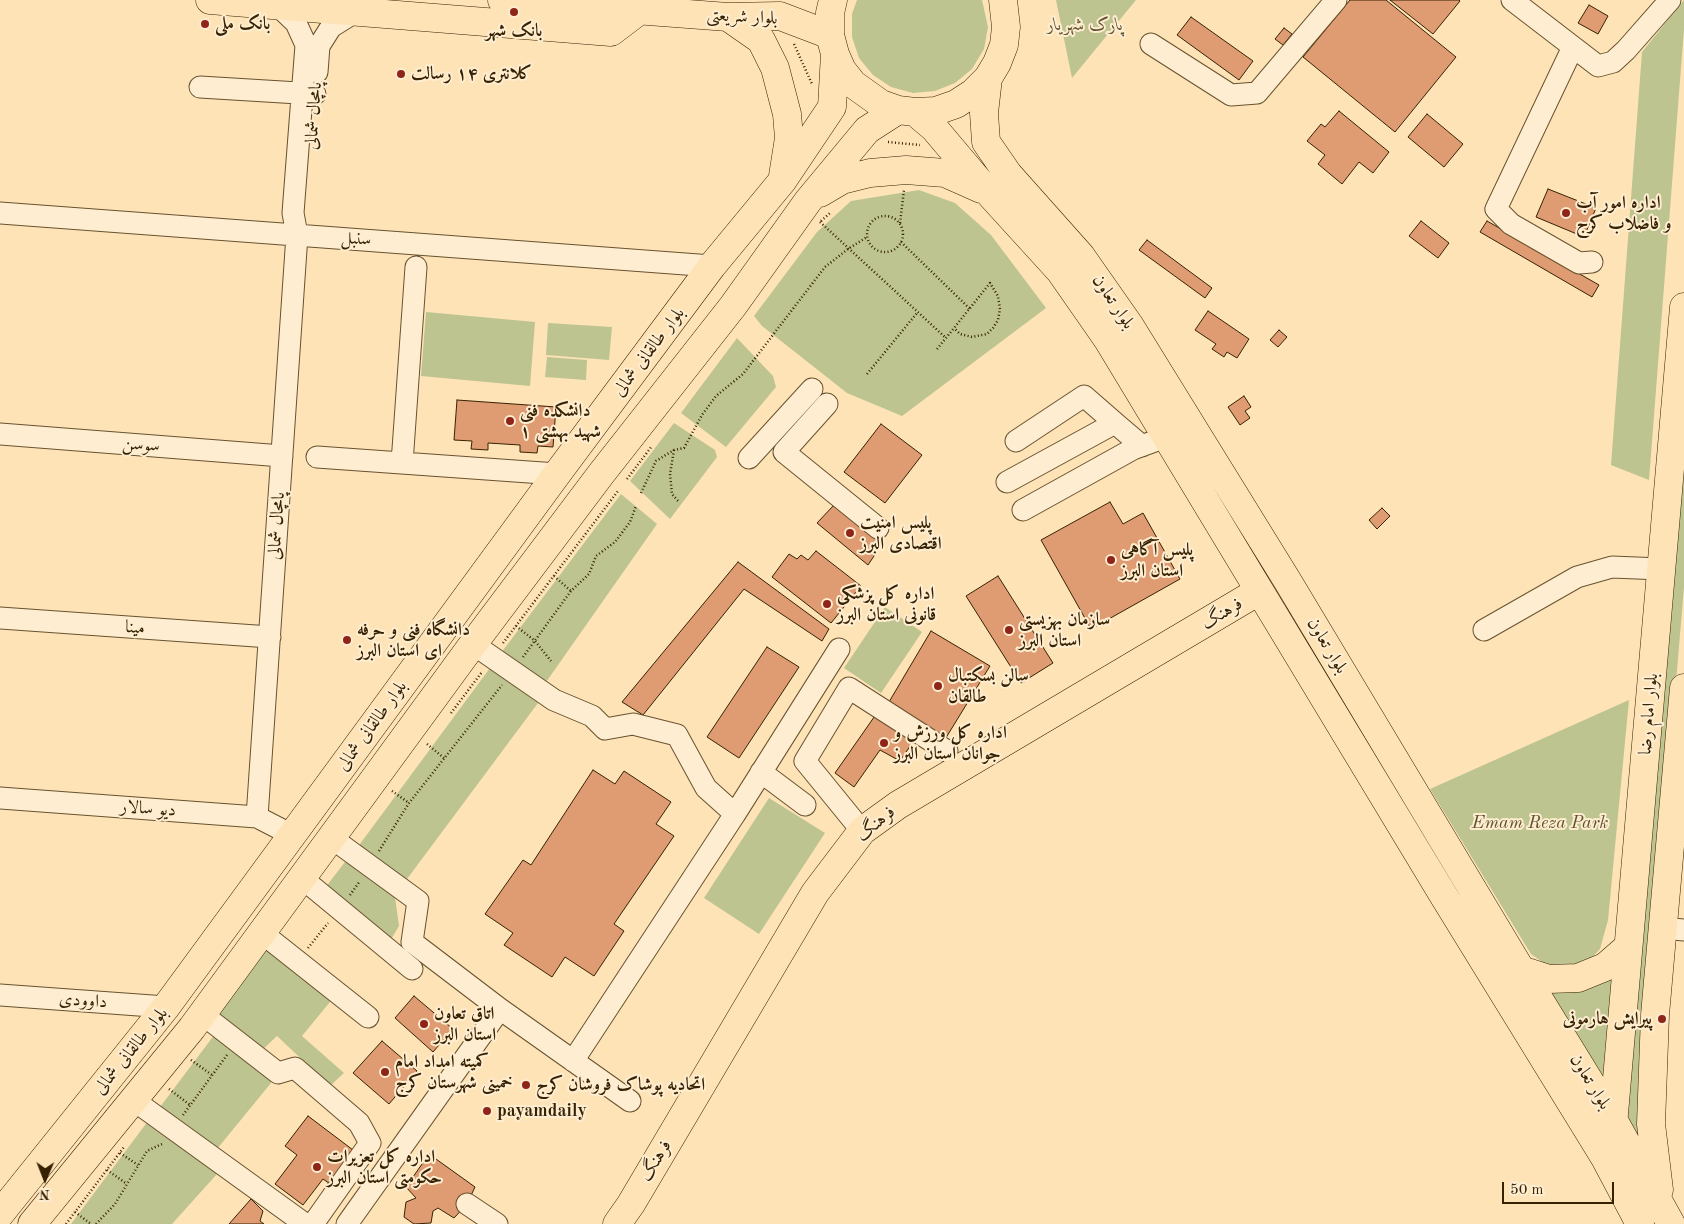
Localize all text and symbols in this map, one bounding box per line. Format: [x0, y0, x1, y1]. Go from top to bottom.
street label: بلوار شریعتی [706, 4, 778, 30]
marker: بانک شهر [508, 6, 520, 18]
place label: بانک ملی [215, 13, 270, 35]
park label: پارک شهریار [1047, 14, 1123, 36]
marker: بانک ملی [199, 18, 211, 30]
place label: بانک شهر [485, 20, 543, 42]
place label: کلانتری ۱۴ رسالت [411, 63, 532, 85]
marker: کلانتری ۱۴ رسالت [395, 68, 407, 80]
street label: پامچال شمالی [301, 81, 327, 151]
place label: اداره امور آب و فاضلاب کرج [1576, 192, 1671, 234]
marker: اداره امور آب و فاضلاب کرج [1560, 207, 1572, 219]
street label: سنبل [340, 227, 372, 251]
street label: بلوار تعاون [1087, 270, 1139, 334]
street label: بلوار طالقانی شمالی [608, 303, 690, 401]
place label: دانشکده فنی شهید بهشتی ۱ [520, 400, 601, 442]
marker: دانشکده فنی شهید بهشتی ۱ [504, 415, 516, 427]
street label: سوسن [121, 433, 161, 457]
street label: پامچال شمالی [264, 491, 290, 561]
place label: پلیس امنیت اقتصادی البرز [860, 512, 942, 554]
marker: پلیس امنیت اقتصادی البرز [844, 527, 856, 539]
place label: پلیس آگاهی استان البرز [1121, 539, 1193, 582]
marker: پلیس آگاهی استان البرز [1105, 554, 1117, 566]
place label: اداره کل پزشکی قانونی استان البرز [837, 583, 936, 626]
street label: فرهنگ [1197, 593, 1247, 635]
marker: اداره کل پزشکی قانونی استان البرز [821, 598, 833, 610]
place label: سازمان بهزیستی استان البرز [1019, 609, 1110, 652]
street label: بلوار تعاون [1302, 614, 1352, 678]
street label: مینا [124, 617, 146, 639]
place label: دانشگاه فنی و حرفه ای استان البرز [357, 619, 470, 662]
marker: سازمان بهزیستی استان البرز [1003, 624, 1015, 636]
marker: دانشگاه فنی و حرفه ای استان البرز [341, 634, 353, 646]
place label: سالن بسکتبال طالقان [948, 665, 1029, 708]
street label: بلوار امام رضا [1635, 672, 1663, 756]
street label: بلوار طالقانی شمالی [332, 677, 412, 775]
marker: سالن بسکتبال طالقان [932, 680, 944, 692]
place label: اداره کل ورزش و جوانان استان البرز [894, 722, 1007, 764]
marker: اداره کل ورزش و جوانان استان البرز [878, 737, 890, 749]
street label: دیو سالار [119, 796, 177, 822]
street label: فرهنگ [852, 801, 900, 847]
park label: Emam Reza Park [1472, 812, 1608, 834]
street label: داوودی [58, 989, 108, 1013]
street label: بلوار طالقانی شمالی [89, 1003, 173, 1099]
place label: اتاق تعاون استان البرز [434, 1003, 496, 1046]
place label: پیرایش هارمونی [1563, 1008, 1652, 1030]
marker: پیرایش هارمونی [1656, 1013, 1668, 1025]
marker: اتاق تعاون استان البرز [418, 1018, 430, 1030]
street label: بلوار تعاون [1565, 1050, 1615, 1114]
place label: کمیته امداد امام خمینی شهرستان کرج [395, 1051, 512, 1094]
marker: کمیته امداد امام خمینی شهرستان کرج [379, 1066, 391, 1078]
place label: اتحادیه پوشاک فروشان کرج [536, 1074, 705, 1096]
marker: اتحادیه پوشاک فروشان کرج [520, 1079, 532, 1091]
place label: payamdaily [497, 1100, 587, 1122]
marker: payamdaily [481, 1105, 493, 1117]
street label: فرهنگ [635, 1136, 677, 1186]
place label: اداره کل تعزیرات حکومتی استان البرز [327, 1146, 442, 1188]
north arrow [20, 1154, 70, 1204]
marker: اداره کل تعزیرات حکومتی استان البرز [311, 1161, 323, 1173]
scale bar [1504, 1172, 1616, 1204]
text: 50 m [1510, 1183, 1544, 1198]
text: N [39, 1187, 50, 1201]

